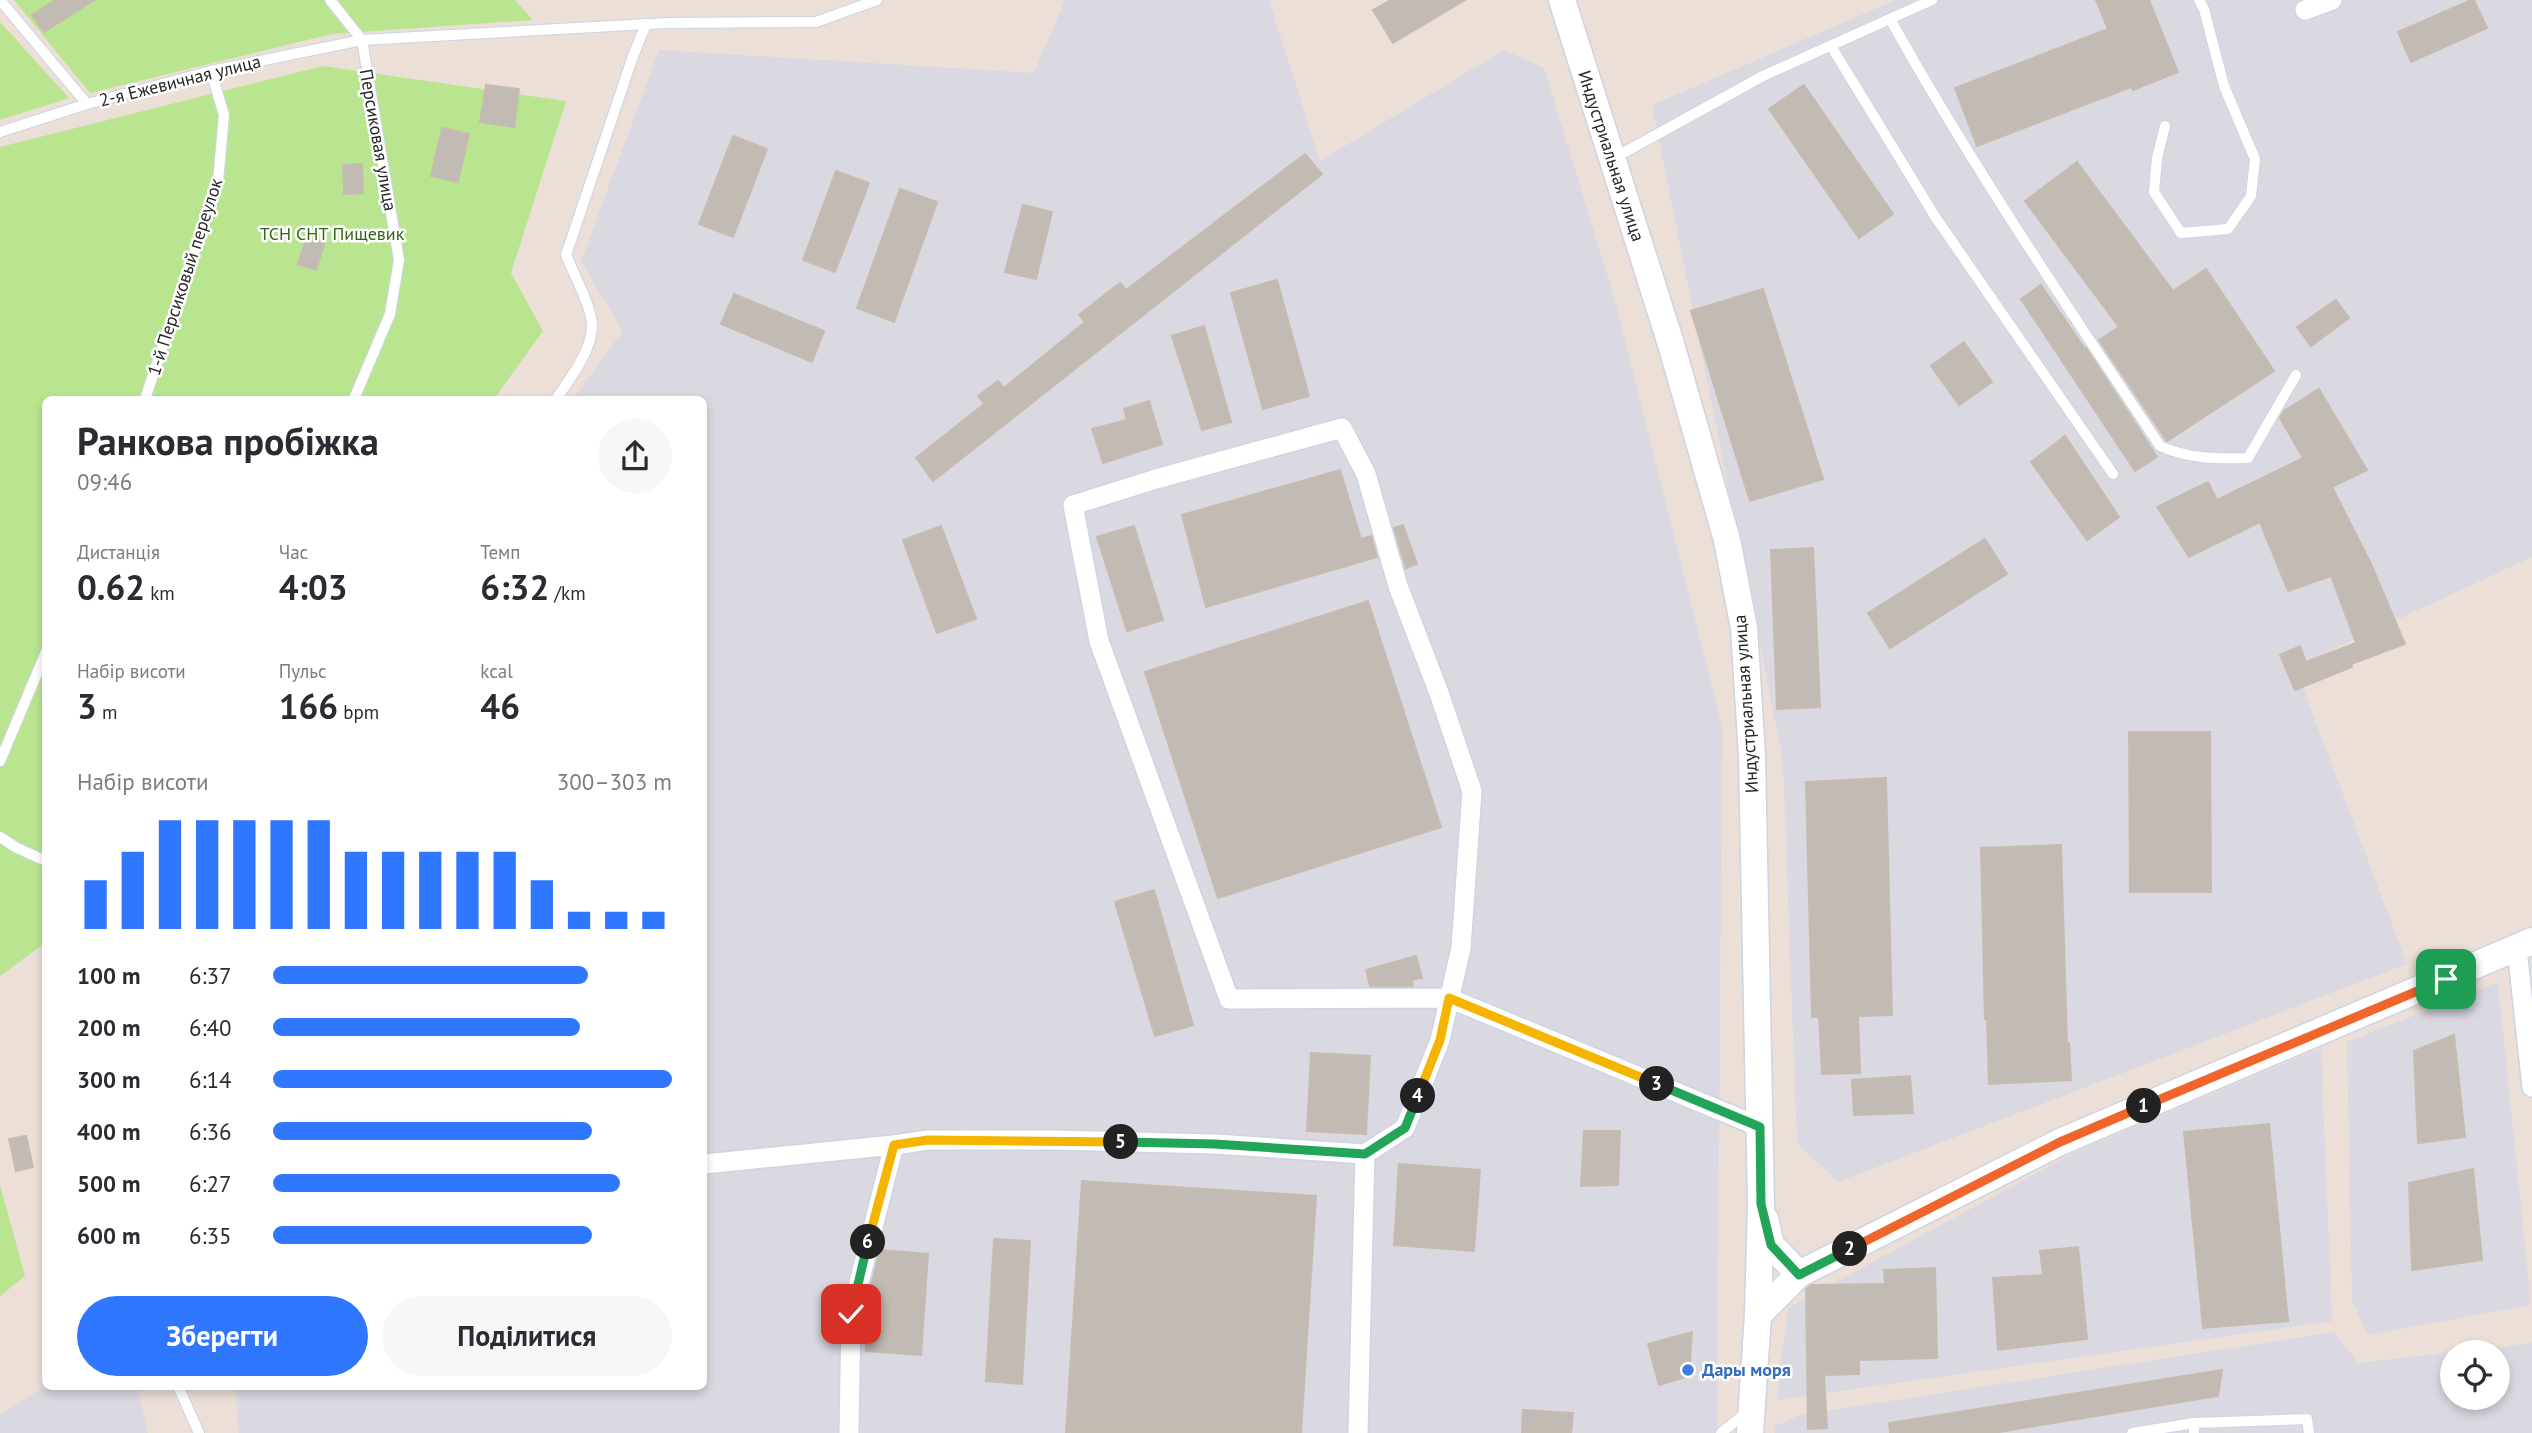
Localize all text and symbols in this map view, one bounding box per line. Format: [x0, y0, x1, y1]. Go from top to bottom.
street label: 2-я Ежевичная улица [97, 49, 263, 112]
street label: Персиковая улица [355, 67, 402, 213]
street label: Индустриальная улица [1573, 67, 1650, 244]
street label: 1-й Персиковый переулок [142, 175, 227, 378]
park label: ТСН СНТ Пищевик [260, 222, 405, 245]
text: Ранкова пробіжка [77, 416, 379, 465]
button: share [598, 419, 672, 493]
text: 09:46 [77, 467, 132, 496]
text: Дистанція [77, 540, 160, 564]
text: Час [279, 540, 308, 564]
text: Темп [480, 540, 521, 564]
text: 0.62 [77, 564, 145, 610]
text: 4:03 [279, 564, 348, 610]
text: 6:32 [480, 564, 549, 610]
text: km [145, 581, 175, 605]
text: /km [549, 581, 586, 605]
street label: Индустриальная улица [1728, 614, 1763, 794]
text: Набір висоти [77, 659, 186, 683]
text: Пульс [279, 659, 327, 683]
text: kcal [480, 659, 513, 683]
text: 3 [77, 683, 97, 729]
text: 166 [279, 683, 338, 729]
text: 46 [480, 683, 520, 729]
text: m [97, 700, 117, 724]
text: bpm [338, 700, 379, 724]
text: Набір висоти [77, 767, 209, 796]
text: 300–303 m [557, 767, 672, 796]
pin [2416, 949, 2476, 1009]
icon: arrive [2427, 960, 2465, 998]
text: 100 m [77, 961, 140, 990]
text: 6:37 [189, 961, 232, 990]
text: 200 m [77, 1013, 140, 1042]
text: 6:40 [189, 1013, 232, 1042]
text: 300 m [77, 1065, 140, 1094]
text: 6:14 [189, 1065, 232, 1094]
pin: 3 [1640, 1066, 1674, 1102]
text: 3 [1651, 1071, 1662, 1095]
pin: 4 [1400, 1078, 1436, 1114]
text: 4 [1412, 1083, 1423, 1107]
pin: 1 [2126, 1088, 2162, 1124]
text: 1 [2138, 1093, 2149, 1117]
text: 400 m [77, 1117, 140, 1146]
text: 6:36 [189, 1117, 232, 1146]
pin: 5 [1104, 1124, 1138, 1160]
text: 5 [1115, 1129, 1126, 1153]
text: 500 m [77, 1169, 140, 1198]
text: 6:27 [189, 1169, 232, 1198]
text: 600 m [77, 1221, 140, 1250]
text: 6:35 [189, 1221, 232, 1250]
pin: 6 [850, 1224, 886, 1260]
text: 6 [862, 1229, 873, 1253]
pin: 2 [1832, 1232, 1868, 1266]
text: 2 [1844, 1236, 1855, 1260]
pin [821, 1284, 881, 1344]
icon: check [832, 1295, 870, 1333]
button: Зберегти [77, 1296, 368, 1376]
button: Поділитися [382, 1296, 672, 1376]
map controls [2440, 1340, 2510, 1410]
button: locate [2440, 1340, 2510, 1410]
place label: Дары моря [1702, 1358, 1791, 1381]
marker: Дары моря [1680, 1362, 1696, 1378]

